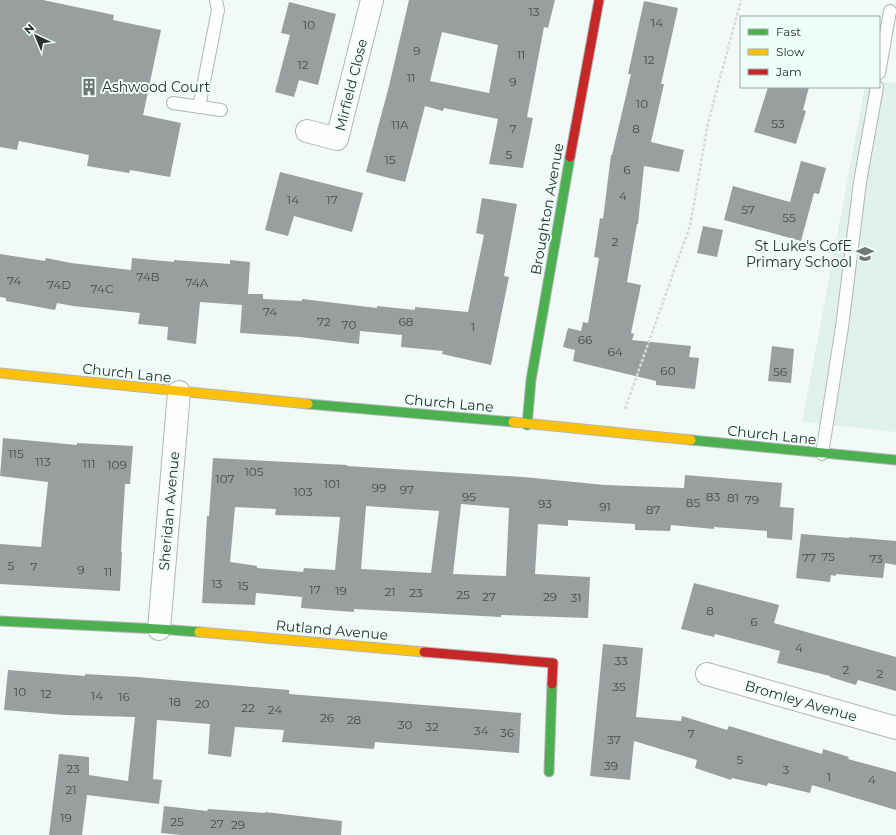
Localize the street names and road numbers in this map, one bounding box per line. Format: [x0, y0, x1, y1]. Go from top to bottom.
street label: Mirfield Close [331, 37, 371, 133]
street label: Broughton Avenue [527, 142, 567, 276]
street label: Church Lane [82, 359, 172, 387]
street label: Church Lane [404, 390, 494, 416]
street label: Church Lane [727, 421, 817, 449]
street label: Sheridan Avenue [155, 451, 183, 571]
street label: Rutland Avenue [275, 616, 389, 644]
street label: Bromley Avenue [743, 676, 859, 726]

